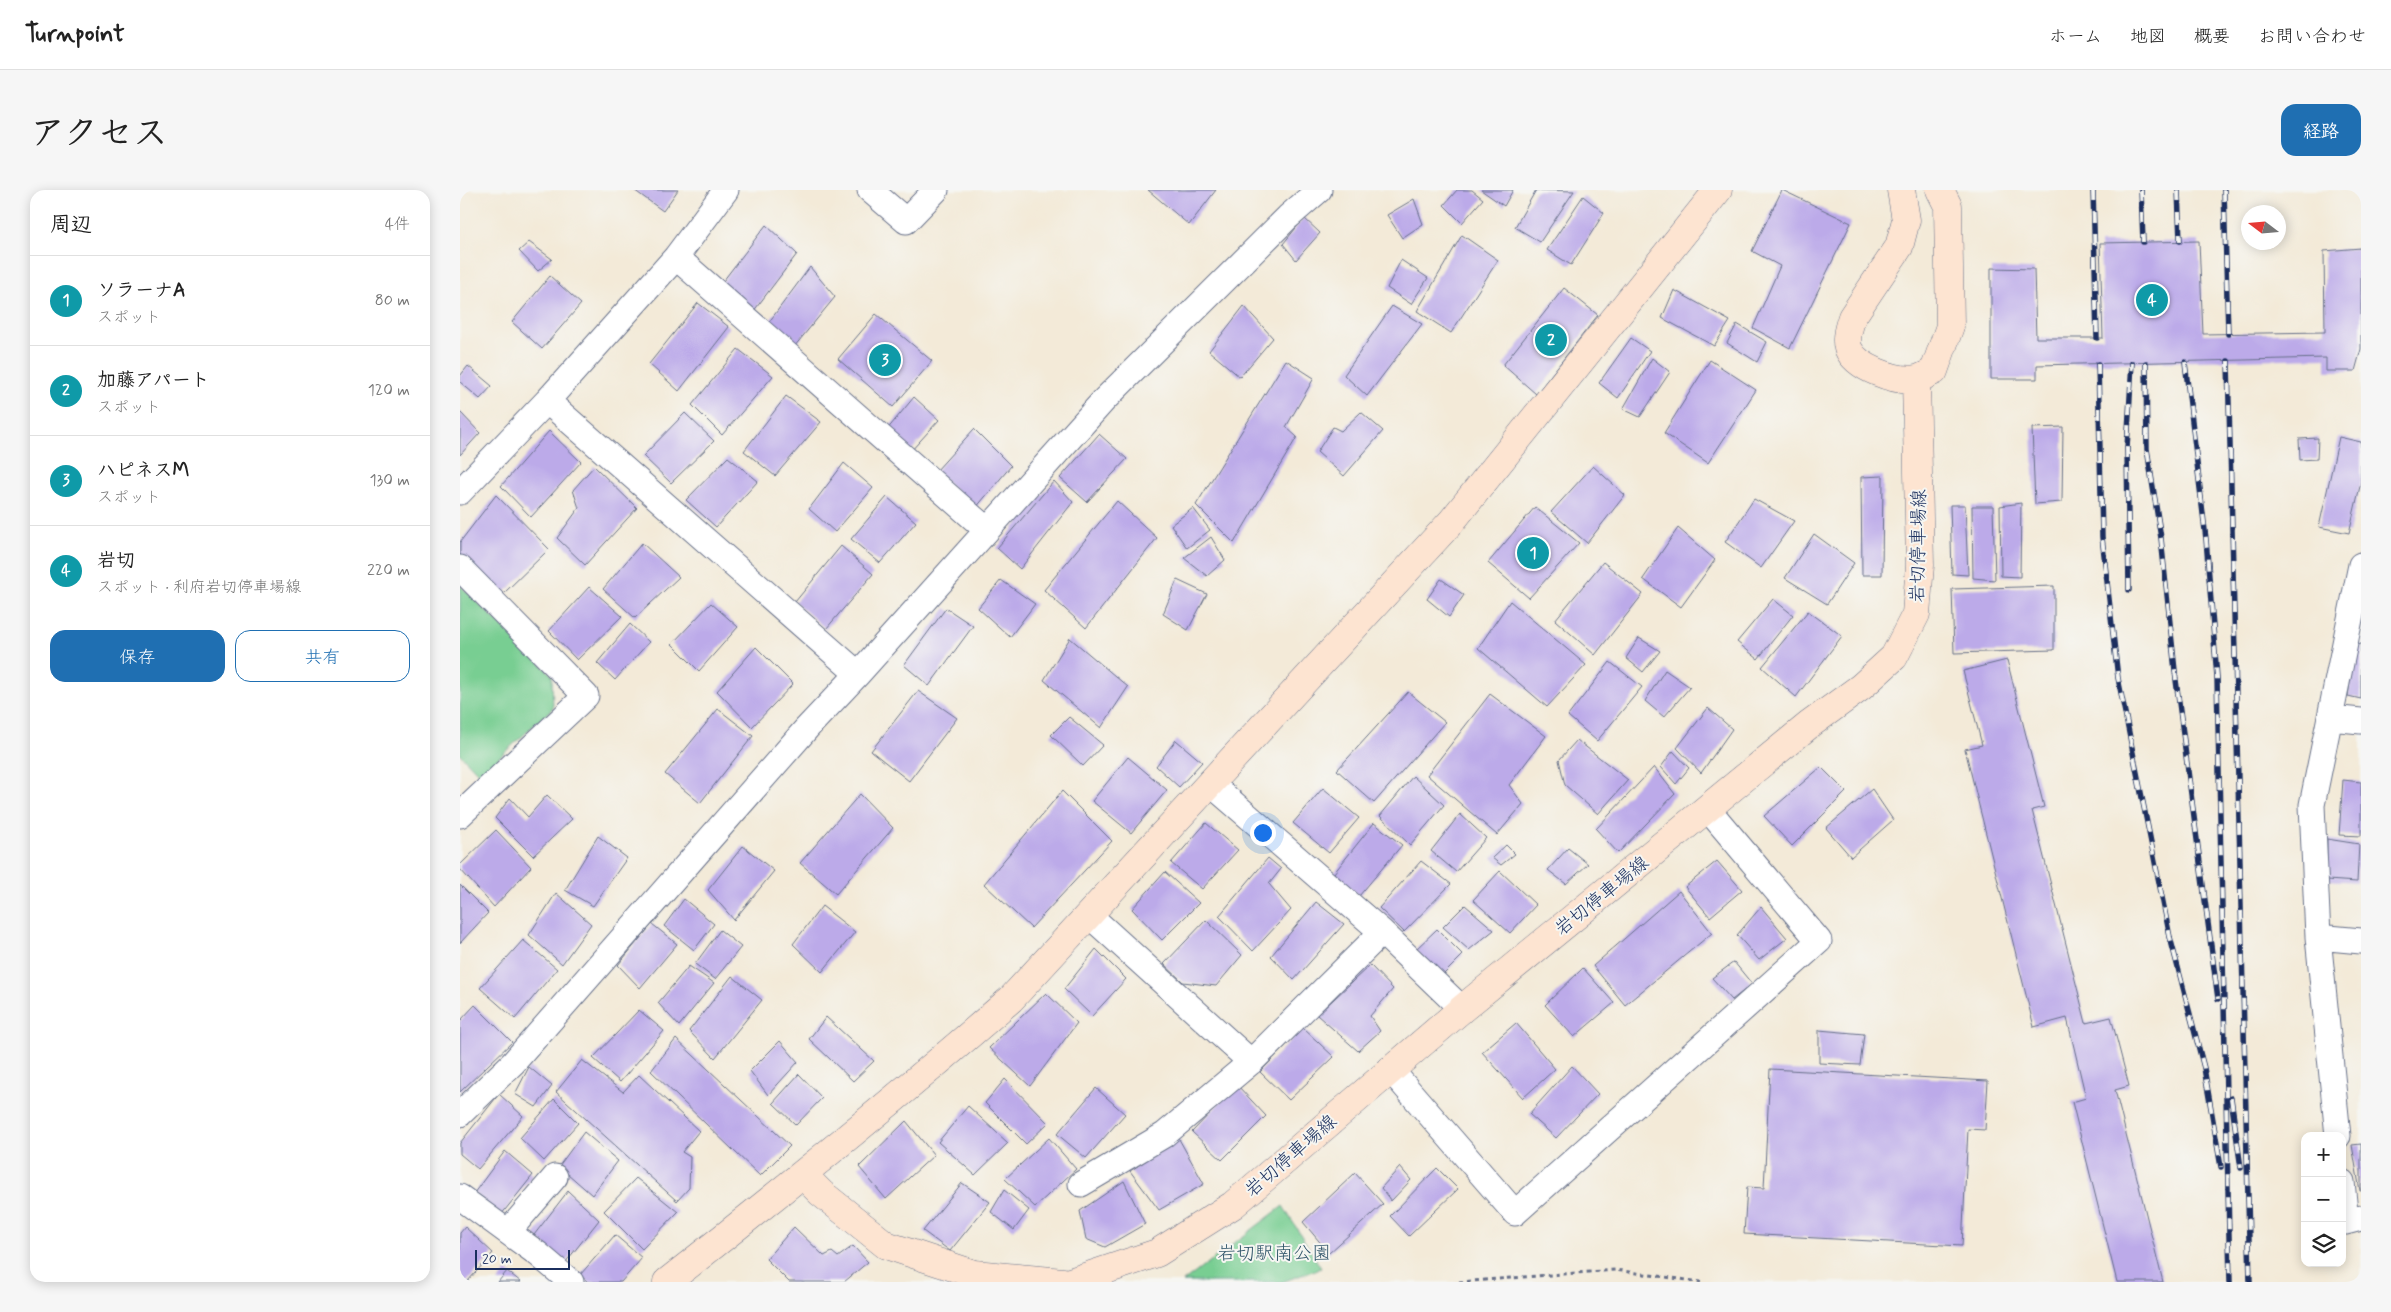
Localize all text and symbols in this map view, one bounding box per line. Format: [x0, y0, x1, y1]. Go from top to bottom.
text: Turnpoint [25, 19, 125, 50]
text: ホーム [2049, 25, 2102, 49]
text: 地図 [2130, 25, 2166, 49]
text: 概要 [2194, 25, 2230, 49]
text: お問い合わせ [2258, 25, 2366, 49]
button: 経路 [2281, 104, 2361, 156]
text: アクセス [30, 111, 168, 157]
north arrow [2241, 205, 2286, 250]
text: 周辺 [50, 211, 92, 239]
text: 4件 [385, 214, 410, 235]
text: ソラーナA [97, 278, 185, 303]
pin: 4 [2136, 281, 2168, 319]
text: 1 [62, 290, 70, 311]
text: 80 m [375, 290, 410, 311]
text: スポット [97, 307, 161, 328]
pin: 2 [1535, 321, 1567, 359]
pin: 3 [869, 341, 901, 379]
text: 加藤アパート [97, 368, 210, 393]
text: 2 [62, 380, 70, 401]
text: 120 m [368, 380, 410, 401]
text: スポット [97, 397, 161, 418]
text: ハピネスM [97, 458, 189, 483]
text: 3 [62, 470, 70, 491]
text: 130 m [369, 470, 410, 491]
text: スポット [97, 487, 161, 508]
street label: 岩切停車場線 [1905, 489, 1932, 603]
pin: 1 [1517, 534, 1549, 572]
text: 岩切 [97, 548, 135, 573]
text: 4 [61, 560, 71, 581]
text: 220 m [367, 560, 410, 581]
text: スポット · 利府岩切停車場線 [97, 577, 301, 598]
button: 保存 [50, 630, 225, 682]
button: 共有 [235, 630, 410, 682]
your location [1250, 820, 1276, 846]
street label: 岩切停車場線 [1550, 851, 1654, 942]
street label: 岩切停車場線 [1240, 1109, 1342, 1203]
map controls [2301, 1132, 2346, 1267]
button: + [2301, 1132, 2346, 1177]
button: − [2301, 1177, 2346, 1222]
button: layers [2301, 1222, 2346, 1267]
park label: 岩切駅南公園 [1217, 1241, 1331, 1266]
scale bar [475, 1247, 570, 1270]
text: 20 m [482, 1250, 512, 1268]

